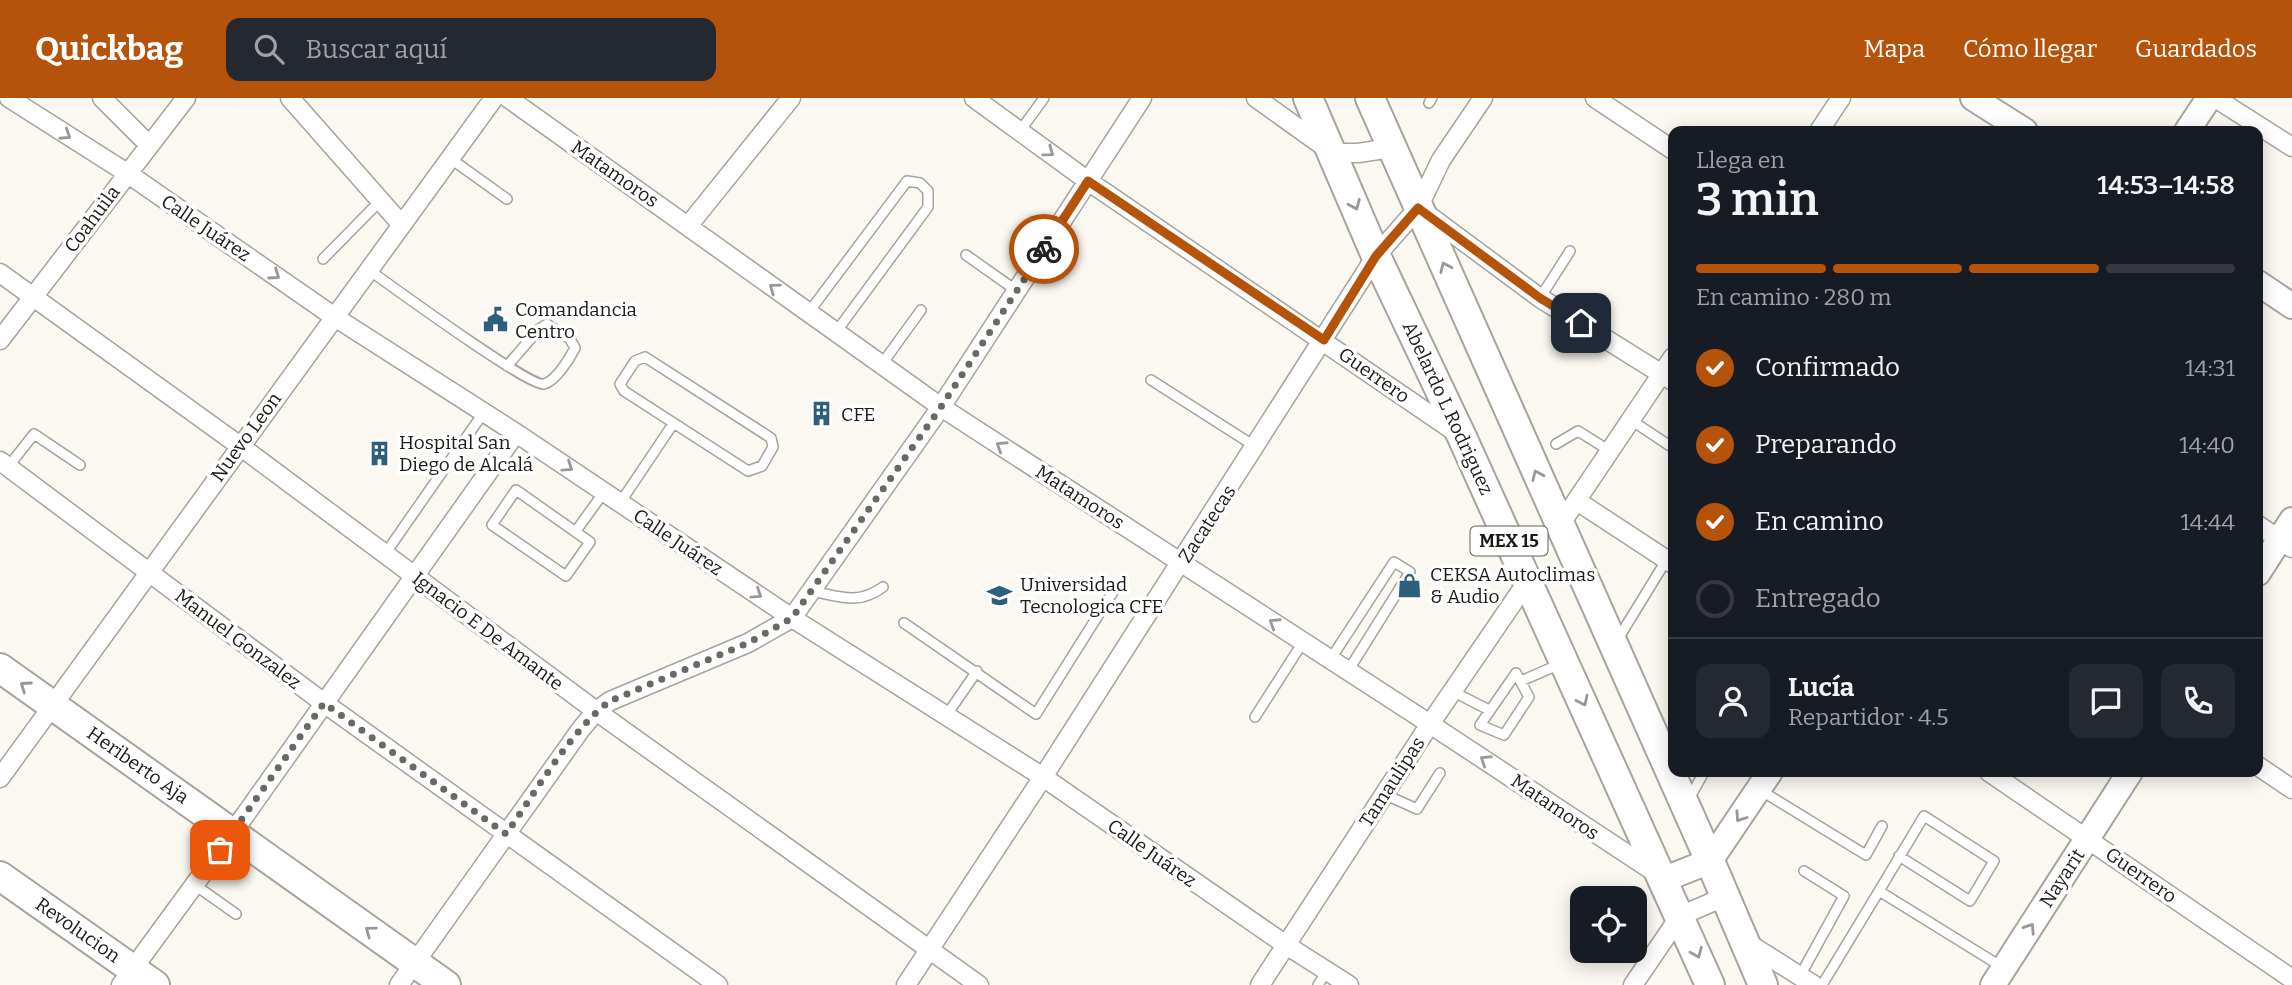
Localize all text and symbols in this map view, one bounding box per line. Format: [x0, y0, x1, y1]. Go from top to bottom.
search box [226, 18, 716, 81]
text: Quickbag [35, 29, 184, 69]
icon: search [250, 30, 288, 68]
text: Buscar aquí [306, 34, 447, 65]
text: Mapa [1864, 35, 1925, 63]
text: Cómo llegar [1963, 35, 2097, 63]
text: Guardados [2135, 35, 2257, 63]
one-way arrow [58, 126, 71, 139]
street label: Matamoros [567, 136, 663, 212]
one-way arrow [1041, 144, 1054, 156]
text: Llega en [1696, 146, 1785, 174]
text: 14:53–14:58 [2097, 170, 2235, 201]
text: 3 min [1696, 172, 1819, 227]
street label: Coahuila [59, 180, 125, 257]
street label: Calle Juárez [157, 190, 255, 266]
one-way arrow [1347, 198, 1361, 211]
courier [1009, 214, 1079, 284]
icon: bike [1025, 230, 1063, 268]
one-way arrow [1439, 262, 1453, 274]
one-way arrow [267, 267, 280, 279]
text: En camino · 280 m [1696, 283, 1891, 311]
one-way arrow [769, 284, 782, 296]
pin [1551, 293, 1611, 353]
place label: Comandancia Centro [515, 298, 638, 343]
icon: home [1562, 304, 1600, 342]
public building icon: Comandancia Centro [481, 306, 509, 334]
street label: Abelardo L Rodriguez [1398, 318, 1498, 498]
street label: Guerrero [1334, 342, 1414, 408]
icon: check [1696, 349, 1734, 387]
text: Confirmado [1755, 352, 1900, 383]
text: 14:31 [2185, 354, 2235, 382]
street label: Nuevo Leon [206, 388, 286, 486]
building icon: CFE [807, 400, 835, 428]
place label: CFE [841, 403, 875, 426]
icon: check [1696, 426, 1734, 464]
text: Preparando [1755, 429, 1897, 460]
place label: Hospital San Diego de Alcalá [399, 431, 534, 476]
text: 14:40 [2179, 431, 2235, 459]
building icon: Hospital San Diego de Alcalá [365, 439, 393, 467]
one-way arrow [996, 441, 1009, 454]
one-way arrow [560, 459, 573, 472]
street label: Matamoros [1031, 460, 1129, 534]
one-way arrow [1531, 469, 1545, 482]
street label: Zacatecas [1173, 481, 1241, 567]
icon: check [1696, 503, 1734, 541]
street label: Calle Juárez [629, 504, 727, 580]
text: En camino [1755, 506, 1884, 537]
text: 14:44 [2180, 508, 2235, 536]
road number: MEX 15 [1470, 526, 1548, 556]
place label: CEKSA Autoclimas & Audio [1430, 563, 1595, 608]
street label: Ignacio E De Amante [408, 567, 568, 695]
shop icon: CEKSA Autoclimas & Audio [1396, 571, 1424, 599]
place label: Universidad Tecnologica CFE [1020, 573, 1163, 618]
school or university icon: Universidad Tecnologica CFE [986, 581, 1014, 609]
text: Entregado [1755, 583, 1881, 614]
street label: Manuel Gonzalez [170, 584, 306, 694]
one-way arrow [749, 586, 762, 599]
one-way arrow [1269, 619, 1282, 631]
button: person [1696, 664, 1770, 738]
button: chat [2069, 664, 2143, 738]
button: phone [2161, 664, 2235, 738]
text: Lucía [1788, 672, 1854, 703]
one-way arrow [20, 682, 33, 694]
one-way arrow [1575, 694, 1589, 707]
text: Repartidor · 4.5 [1788, 703, 1949, 731]
street label: Heriberto Aja [83, 722, 194, 809]
street label: Tamaulipas [1354, 733, 1430, 831]
one-way arrow [1480, 755, 1493, 768]
street label: Matamoros [1507, 769, 1603, 845]
one-way arrow [1735, 809, 1748, 822]
street label: Calle Juárez [1103, 814, 1201, 892]
pin [190, 820, 250, 880]
icon: bag [201, 831, 239, 869]
street label: Guerrero [2101, 842, 2181, 908]
street label: Nayarit [2035, 844, 2089, 912]
map controls [1570, 886, 1647, 963]
button: locate [1570, 886, 1647, 963]
street label: Revolucion [31, 892, 125, 968]
one-way arrow [2022, 922, 2035, 935]
one-way arrow [365, 927, 378, 939]
one-way arrow [1689, 946, 1703, 959]

